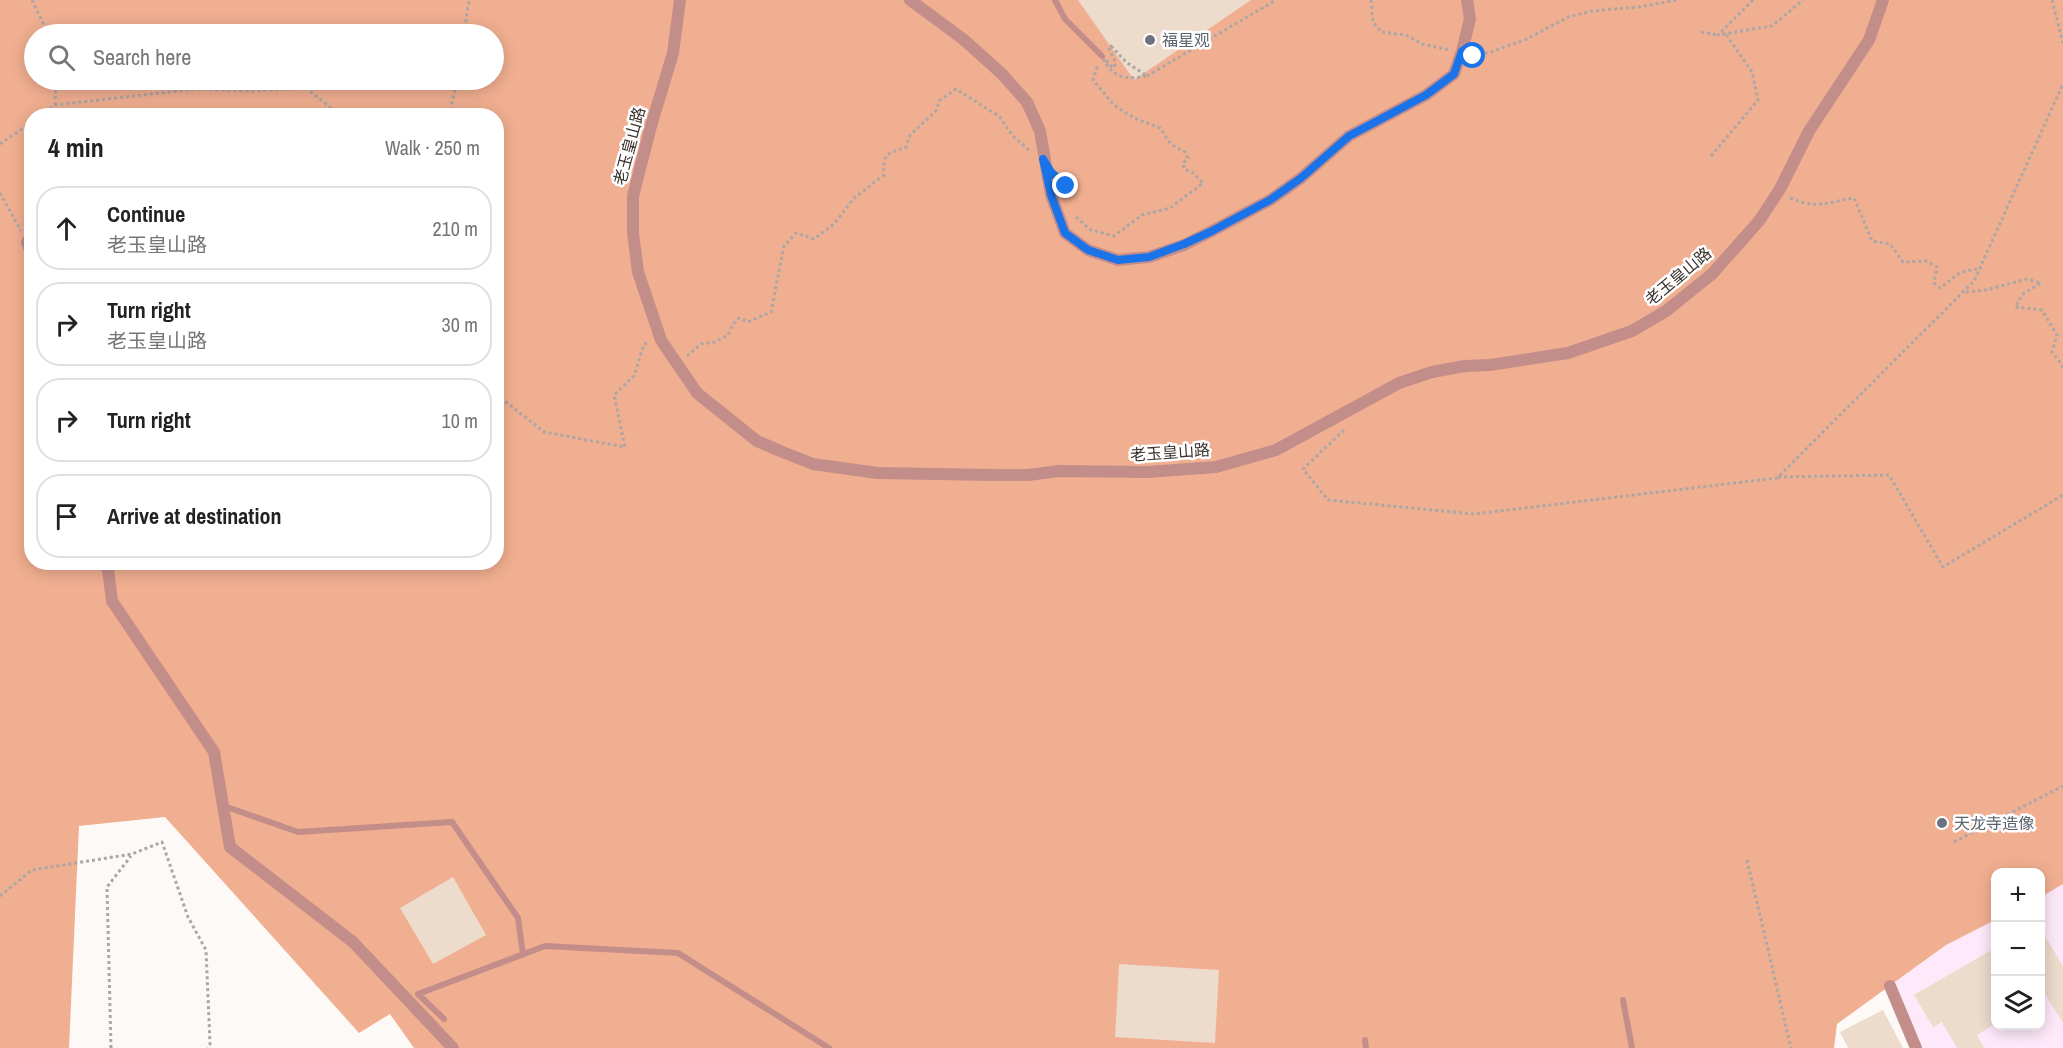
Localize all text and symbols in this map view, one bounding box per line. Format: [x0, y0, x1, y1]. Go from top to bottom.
search box [24, 24, 504, 90]
place label: 福星观 [1162, 29, 1210, 51]
marker: 福星观 [1143, 33, 1157, 47]
icon: search [45, 41, 78, 74]
text: Search here [93, 42, 191, 72]
route start [1459, 42, 1485, 68]
street label: 老玉皇山路 [608, 105, 650, 187]
text: 4 min [48, 130, 104, 165]
text: Walk · 250 m [385, 134, 480, 161]
route end [1052, 172, 1078, 198]
text: Continue [107, 199, 185, 229]
icon: ahead [50, 212, 83, 245]
text: 210 m [432, 215, 478, 242]
text: 老玉皇山路 [107, 231, 207, 258]
street label: 老玉皇山路 [1640, 242, 1716, 310]
text: Turn right [107, 295, 191, 325]
icon: right [50, 308, 83, 341]
text: 30 m [442, 311, 478, 338]
text: 老玉皇山路 [107, 327, 207, 354]
icon: right [50, 404, 83, 437]
text: Turn right [107, 405, 191, 435]
text: 10 m [442, 407, 478, 434]
street label: 老玉皇山路 [1129, 438, 1211, 466]
icon: arrive [50, 500, 83, 533]
text: Arrive at destination [107, 501, 281, 531]
place label: 天龙寺造像 [1954, 812, 2034, 834]
marker: 天龙寺造像 [1935, 816, 1949, 830]
map controls [1991, 868, 2045, 1030]
button: + [1991, 868, 2045, 922]
button: − [1991, 922, 2045, 976]
button: layers [1991, 976, 2045, 1030]

